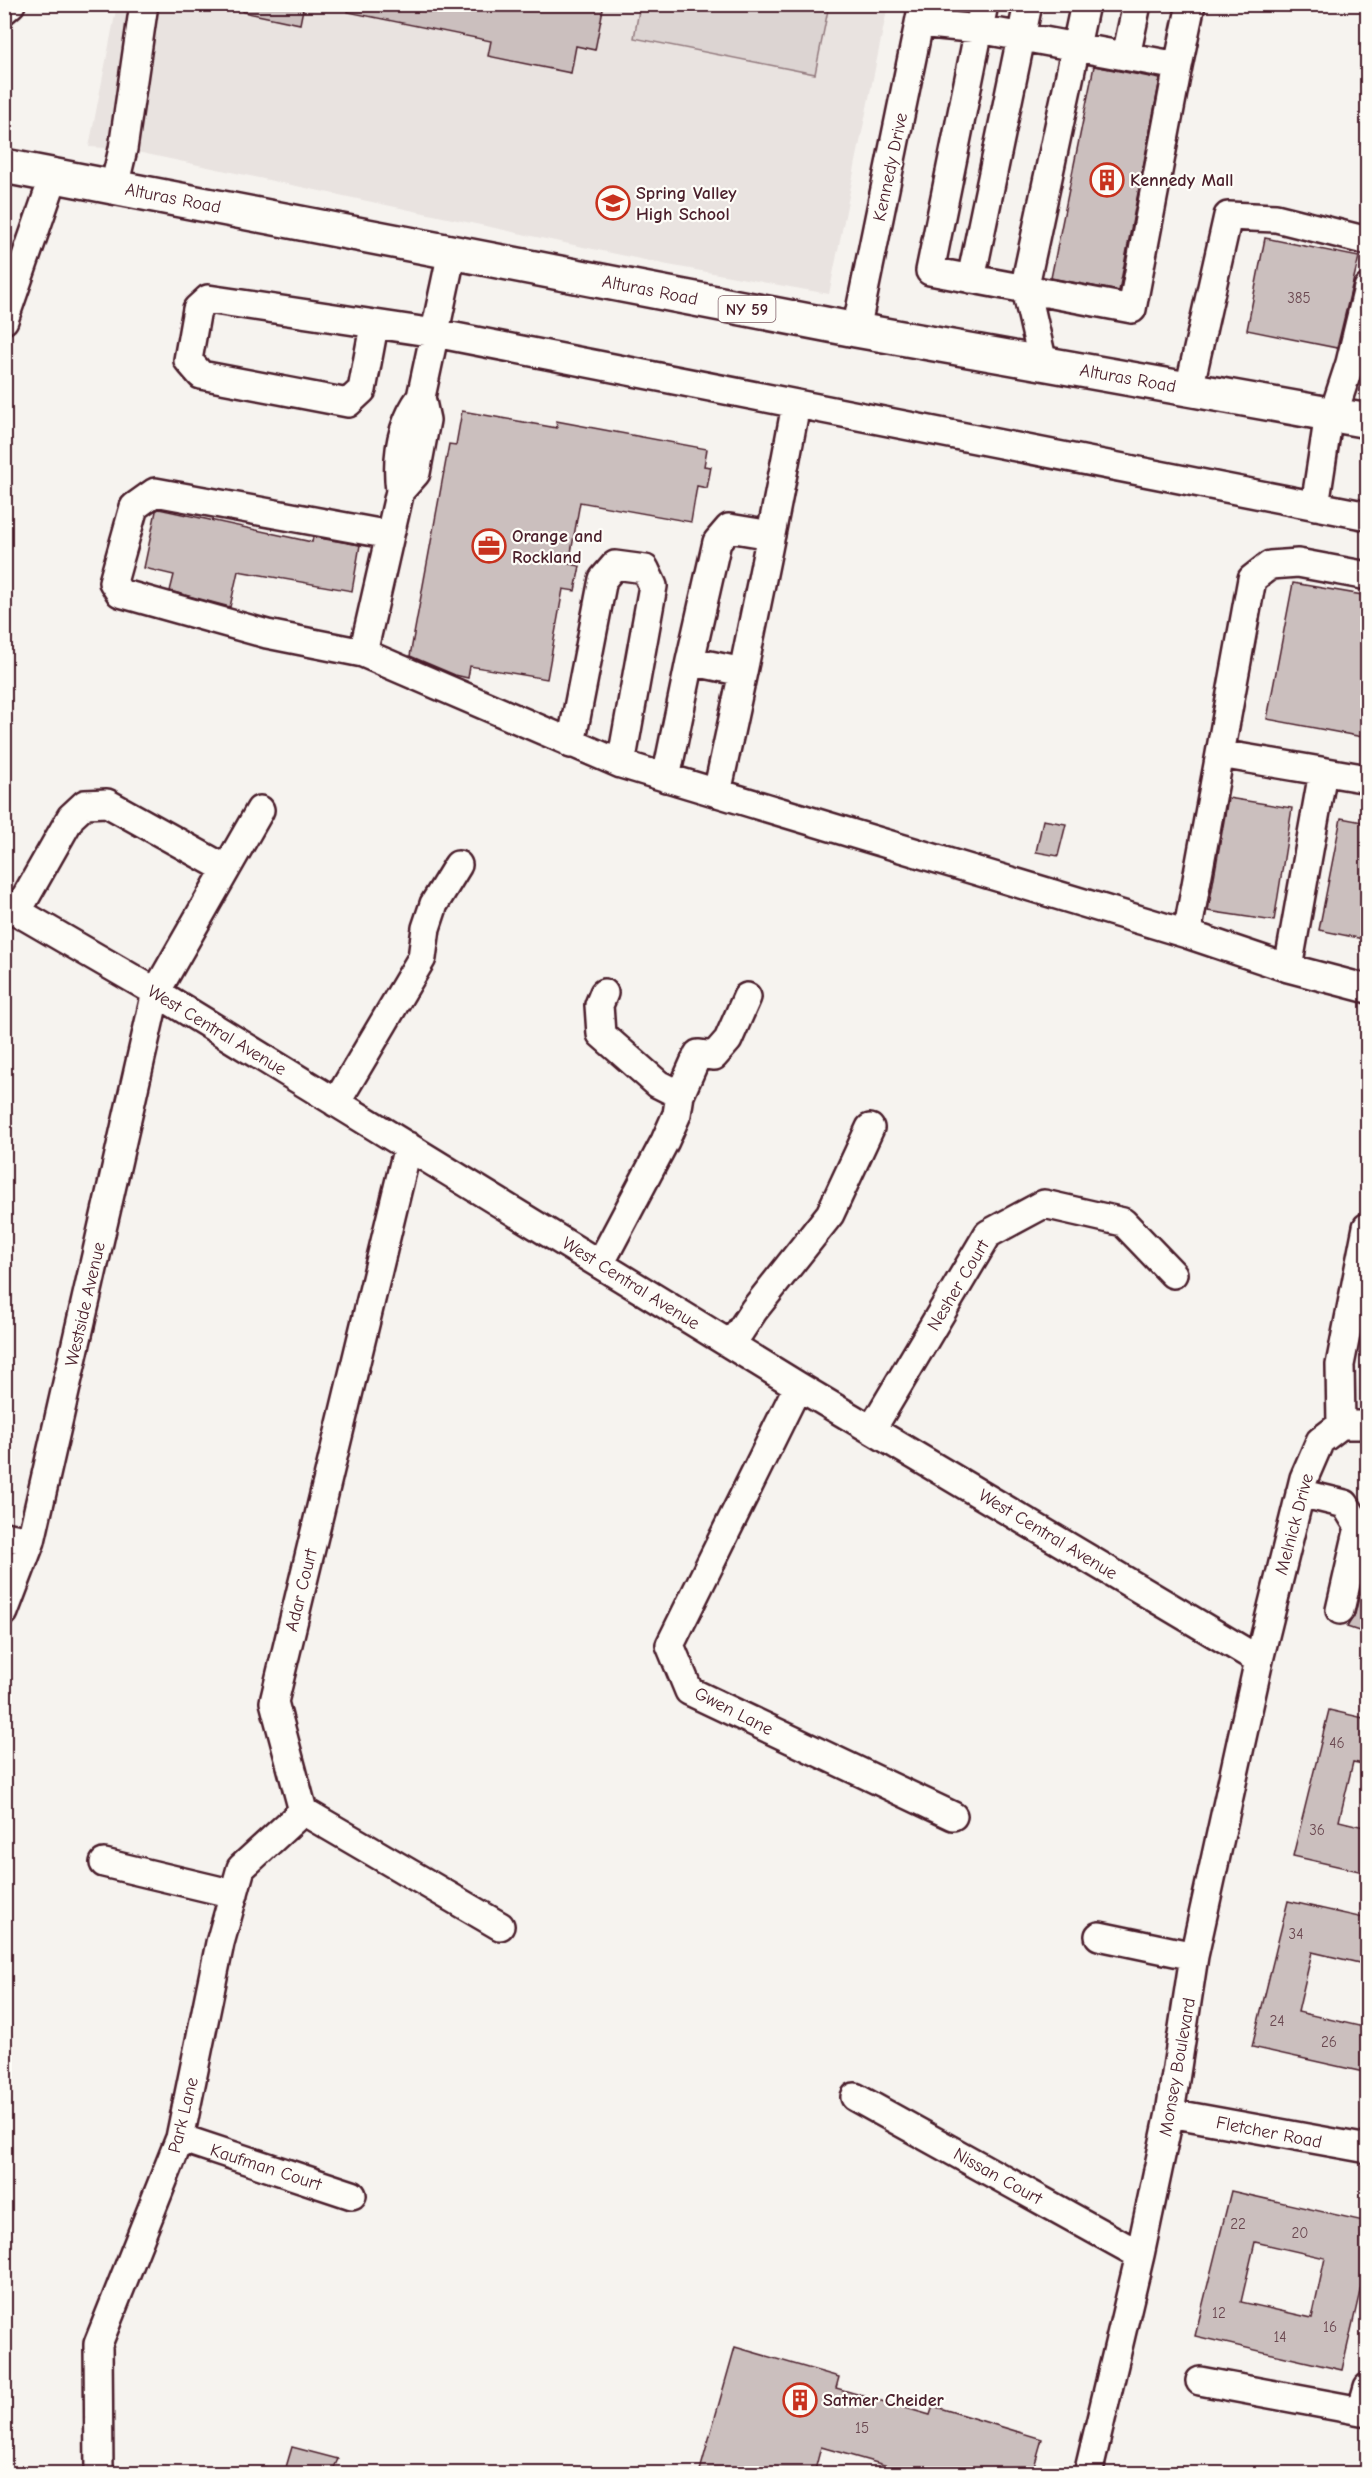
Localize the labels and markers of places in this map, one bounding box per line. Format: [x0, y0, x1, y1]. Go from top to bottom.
building icon: Kennedy Mall [1089, 162, 1125, 198]
place label: Kennedy Mall [1130, 170, 1234, 191]
place label: Spring Valley High School [636, 183, 737, 225]
school or university icon: Spring Valley High School [595, 185, 631, 221]
place label: Orange and Rockland [512, 526, 603, 568]
office icon: Orange and Rockland [471, 528, 507, 564]
building icon: Satmer Cheider [782, 2382, 818, 2418]
place label: Satmer Cheider [823, 2390, 944, 2411]

